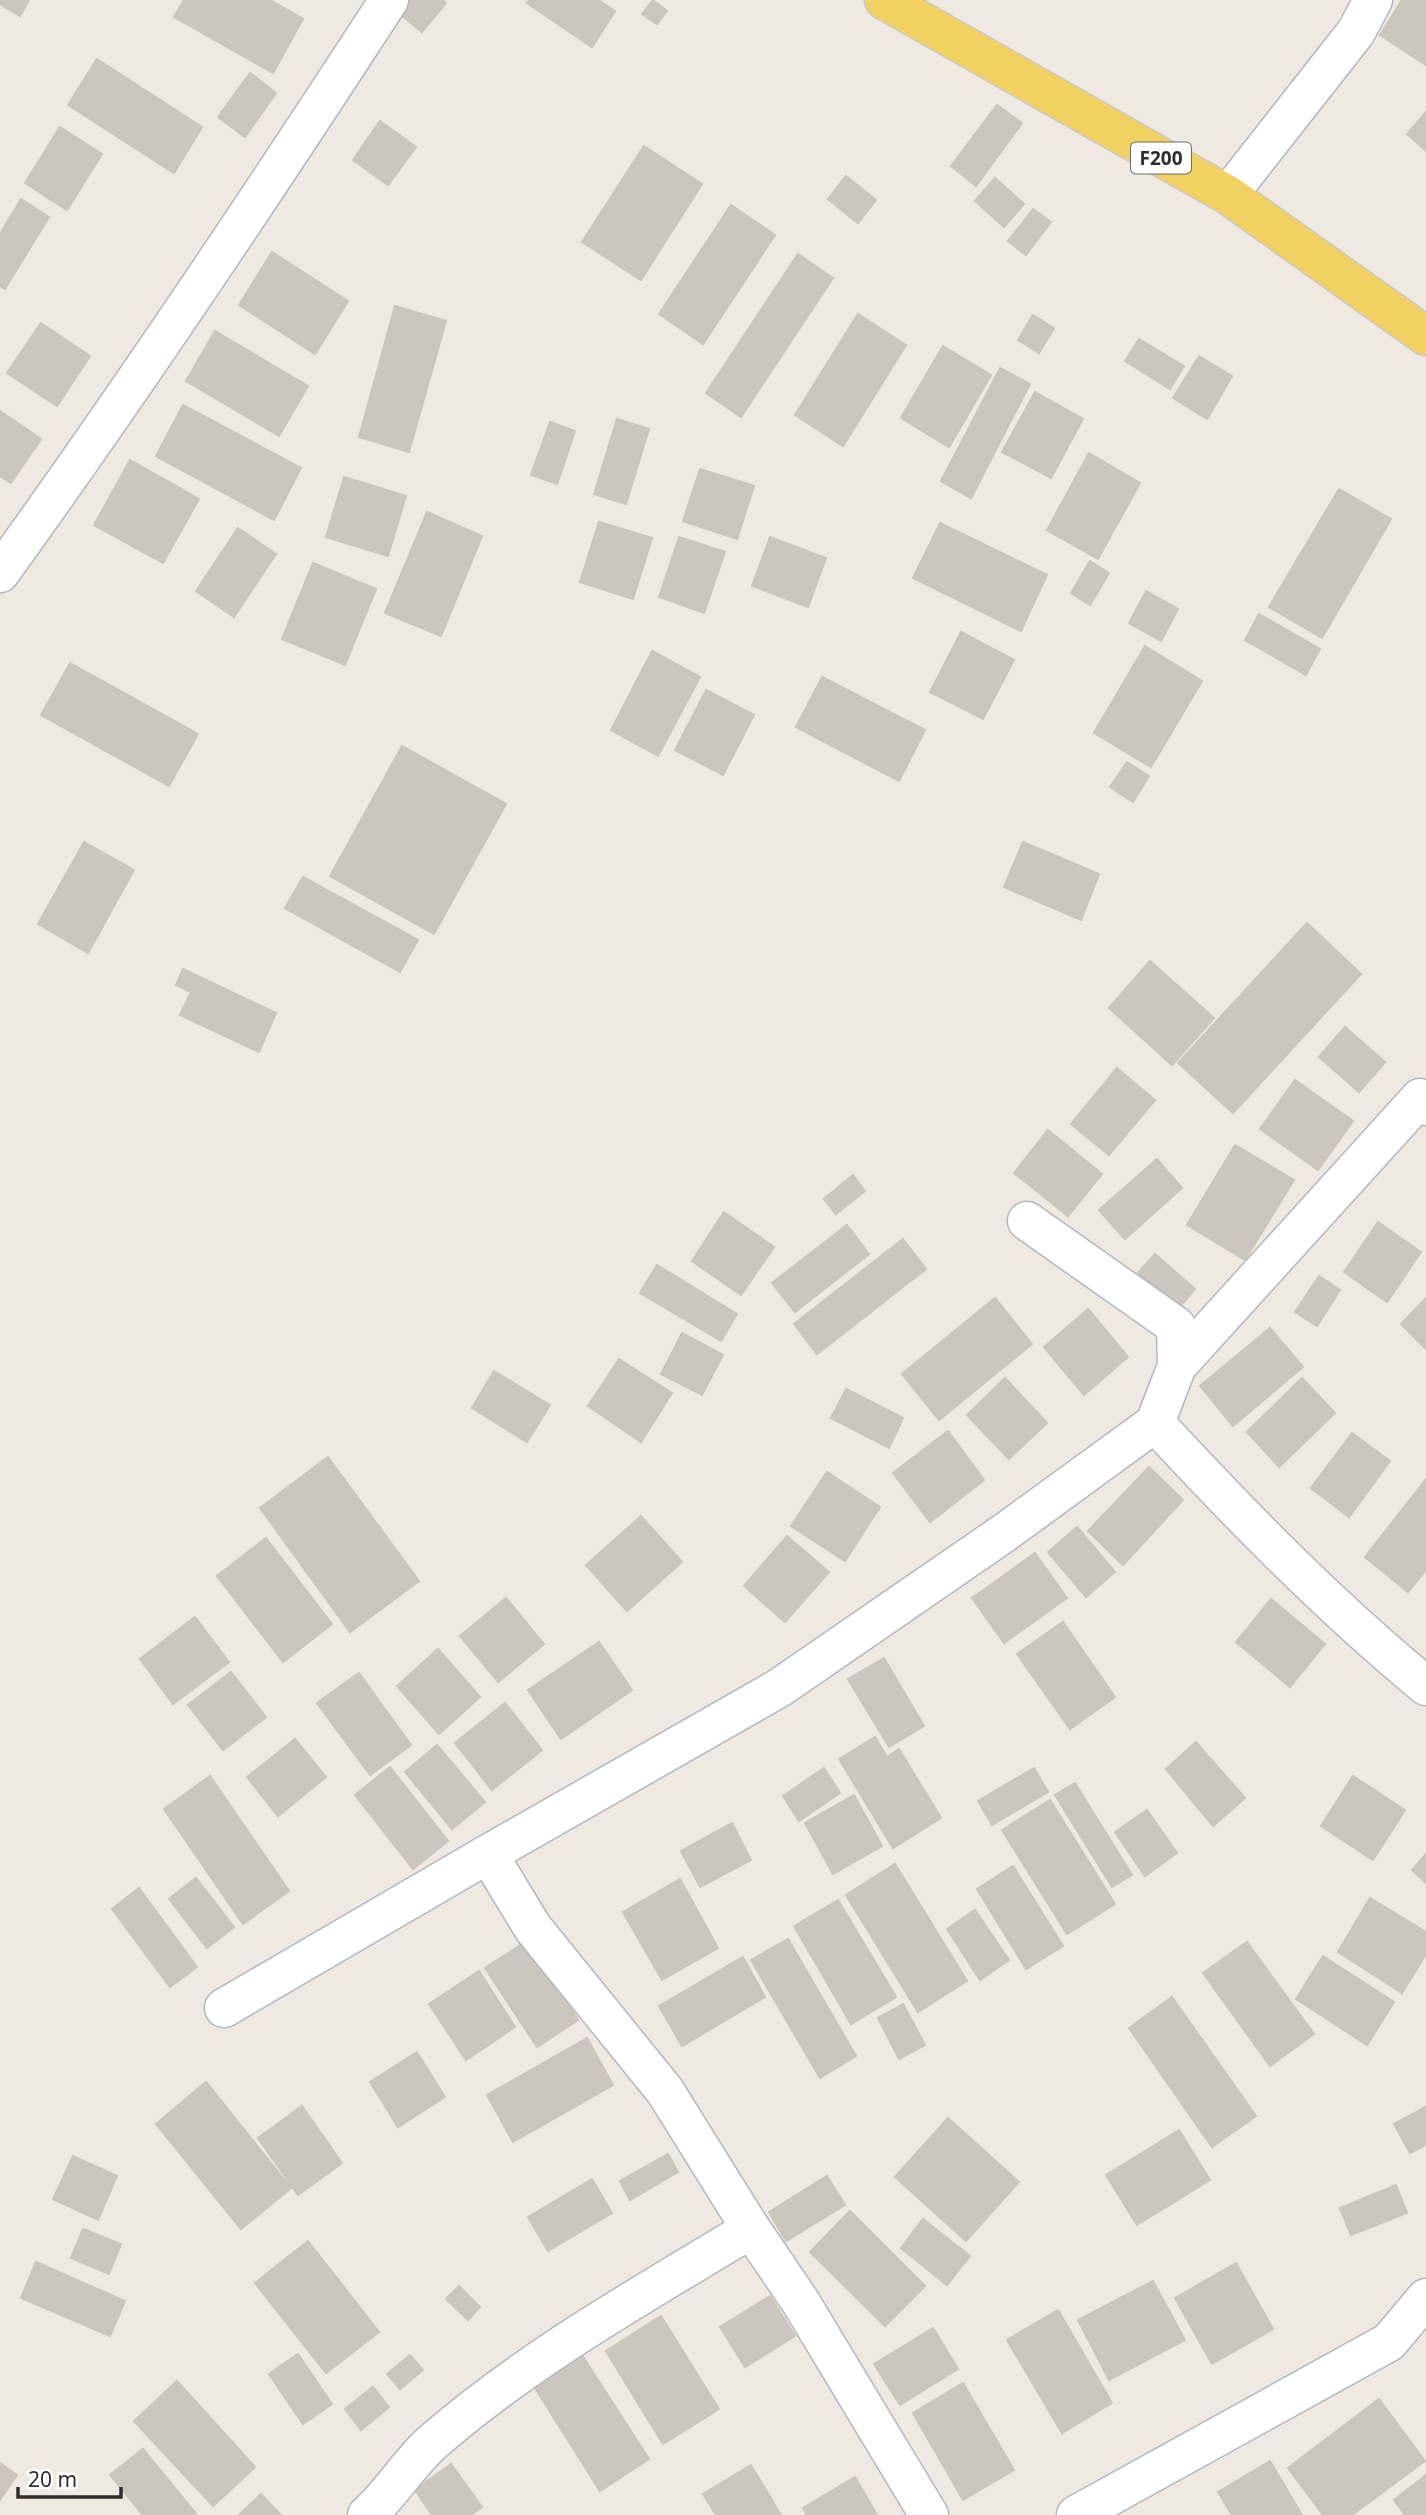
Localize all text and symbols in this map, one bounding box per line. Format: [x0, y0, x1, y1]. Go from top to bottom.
road number: F200 [1131, 142, 1191, 174]
scale bar [18, 2456, 121, 2500]
text: 20 m [28, 2465, 77, 2493]

